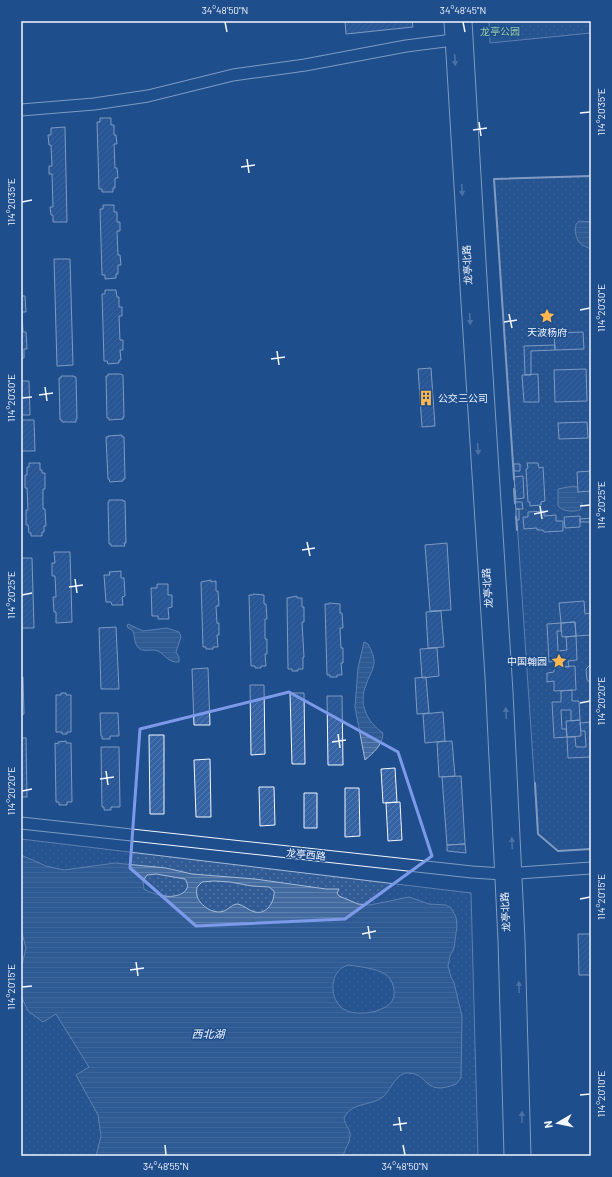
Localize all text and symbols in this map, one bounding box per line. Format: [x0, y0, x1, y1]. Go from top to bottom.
text: 34°48'50"N [202, 4, 248, 16]
text: 34°48'45"N [440, 4, 486, 16]
park label: 龙亭公园 [480, 25, 520, 37]
one-way arrow [451, 54, 458, 66]
text: 114°20'35"E [595, 88, 607, 136]
text: 114°20'35"E [5, 178, 17, 226]
one-way arrow [459, 184, 466, 196]
street label: 龙亭北路 [460, 245, 474, 285]
text: 114°20'30"E [595, 284, 607, 332]
place icon: 天波杨府 [538, 307, 556, 325]
one-way arrow [467, 313, 473, 326]
place label: 天波杨府 [527, 326, 567, 338]
text: 114°20'30"E [5, 374, 17, 422]
building icon: 公交三公司 [417, 389, 435, 407]
place label: 公交三公司 [438, 392, 488, 404]
one-way arrow [475, 443, 482, 455]
text: 114°20'25"E [595, 481, 607, 529]
street label: 龙亭北路 [480, 568, 494, 608]
text: 114°20'25"E [5, 571, 17, 619]
place icon: 中国翰园 [550, 652, 568, 670]
place label: 中国翰园 [507, 655, 547, 667]
text: 114°20'20"E [595, 677, 607, 725]
one-way arrow [503, 706, 509, 719]
text: 114°20'20"E [5, 767, 17, 815]
one-way arrow [509, 837, 516, 849]
street label: 龙亭西路 [285, 846, 327, 862]
text: 114°20'15"E [595, 874, 607, 920]
street label: 龙亭北路 [498, 892, 512, 932]
text: 114°20'15"E [5, 964, 17, 1010]
one-way arrow [515, 981, 522, 993]
water label: 西北湖 [192, 1027, 226, 1040]
text: 114°20'10"E [595, 1071, 607, 1117]
north arrow [538, 1103, 578, 1143]
one-way arrow [519, 1110, 525, 1123]
text: N [541, 1120, 555, 1129]
text: 34°48'55"N [143, 1160, 189, 1172]
text: 34°48'50"N [382, 1160, 428, 1172]

